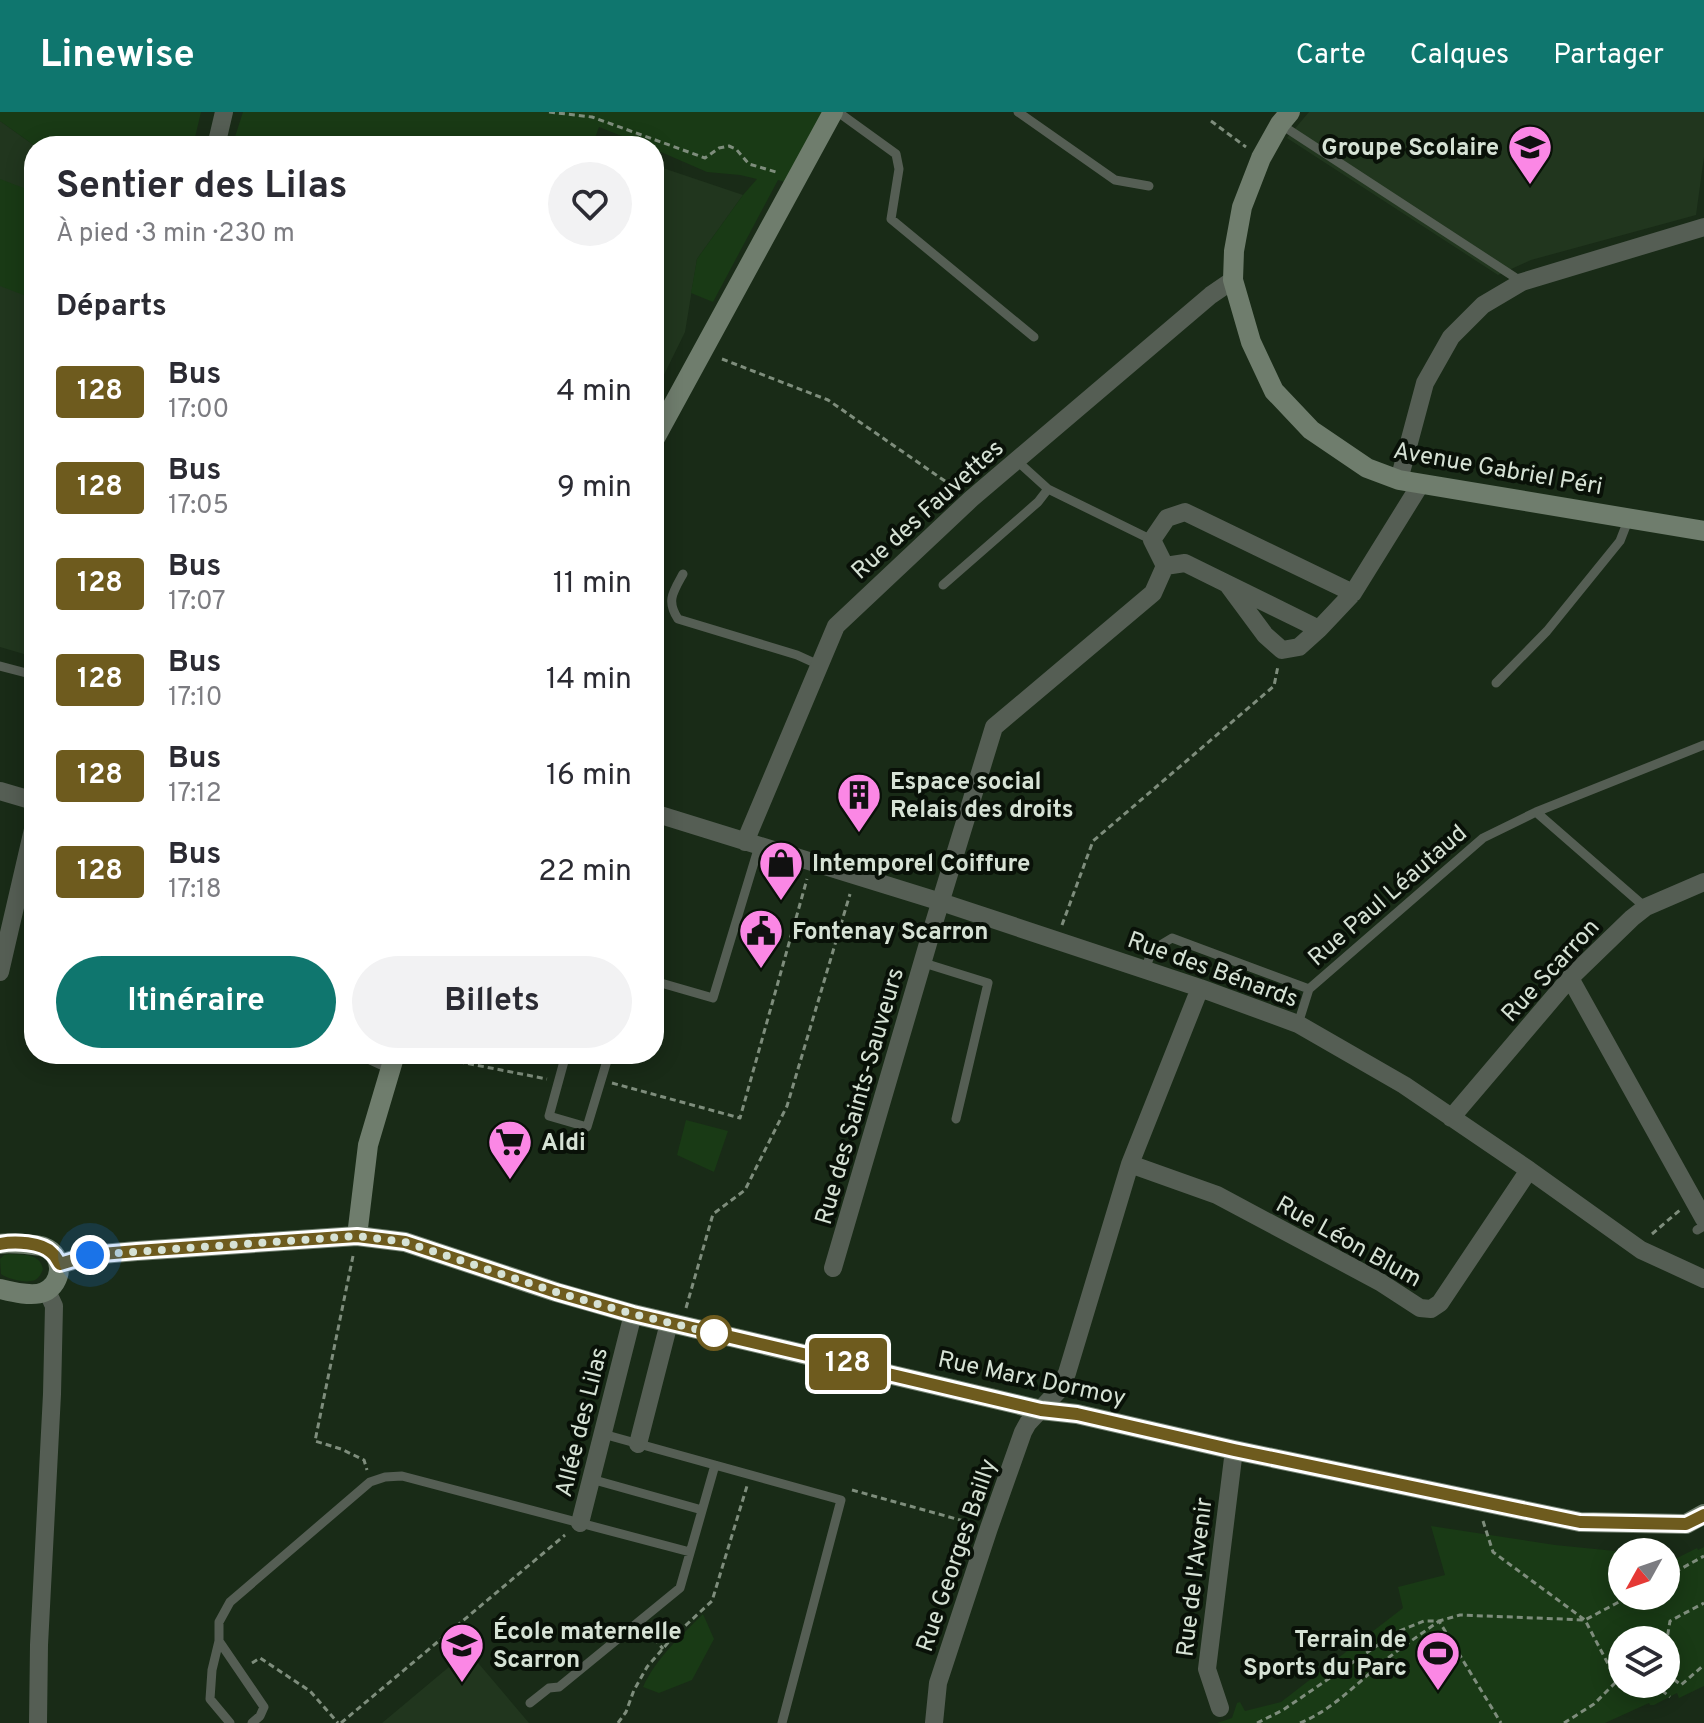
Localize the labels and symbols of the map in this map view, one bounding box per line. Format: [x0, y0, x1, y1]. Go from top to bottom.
school or university icon: Groupe Scolaire [1506, 123, 1554, 186]
place label: Groupe Scolaire [1321, 134, 1499, 164]
street label: Rue des Fauvettes [846, 434, 1011, 587]
street label: Avenue Gabriel Péri [1391, 437, 1605, 503]
place label: Espace social Relais des droits [890, 768, 1074, 826]
building icon: Espace social Relais des droits [835, 771, 883, 834]
street label: Rue Paul Léautaud [1303, 819, 1474, 974]
shop icon: Intemporel Coiffure [757, 839, 805, 902]
place label: Intemporel Coiffure [812, 850, 1030, 880]
public building icon: Fontenay Scarron [737, 907, 785, 970]
street label: Rue Scarron [1496, 913, 1607, 1029]
place label: Fontenay Scarron [792, 918, 988, 948]
street label: Rue des Bénards [1123, 926, 1302, 1016]
street label: Rue des Saints-Sauveurs [810, 965, 912, 1229]
supermarket icon: Aldi [486, 1118, 534, 1181]
place label: Aldi [541, 1129, 586, 1159]
street label: Rue Léon Blum [1270, 1190, 1426, 1295]
your location [70, 1235, 110, 1275]
unlabelled marker [697, 1316, 731, 1350]
line badge: 128 [802, 1338, 894, 1390]
street label: Allée des Lilas [550, 1345, 616, 1500]
street label: Rue Marx Dormoy [935, 1345, 1128, 1415]
street label: Rue Georges Bailly [911, 1455, 1005, 1656]
street label: Rue de l'Avenir [1171, 1496, 1221, 1659]
north arrow [1608, 1538, 1680, 1610]
place label: École maternelle Scarron [493, 1616, 682, 1676]
school or university icon: École maternelle Scarron [438, 1621, 486, 1684]
place label: Terrain de Sports du Parc [1243, 1626, 1407, 1684]
sports icon: Terrain de Sports du Parc [1414, 1629, 1462, 1692]

